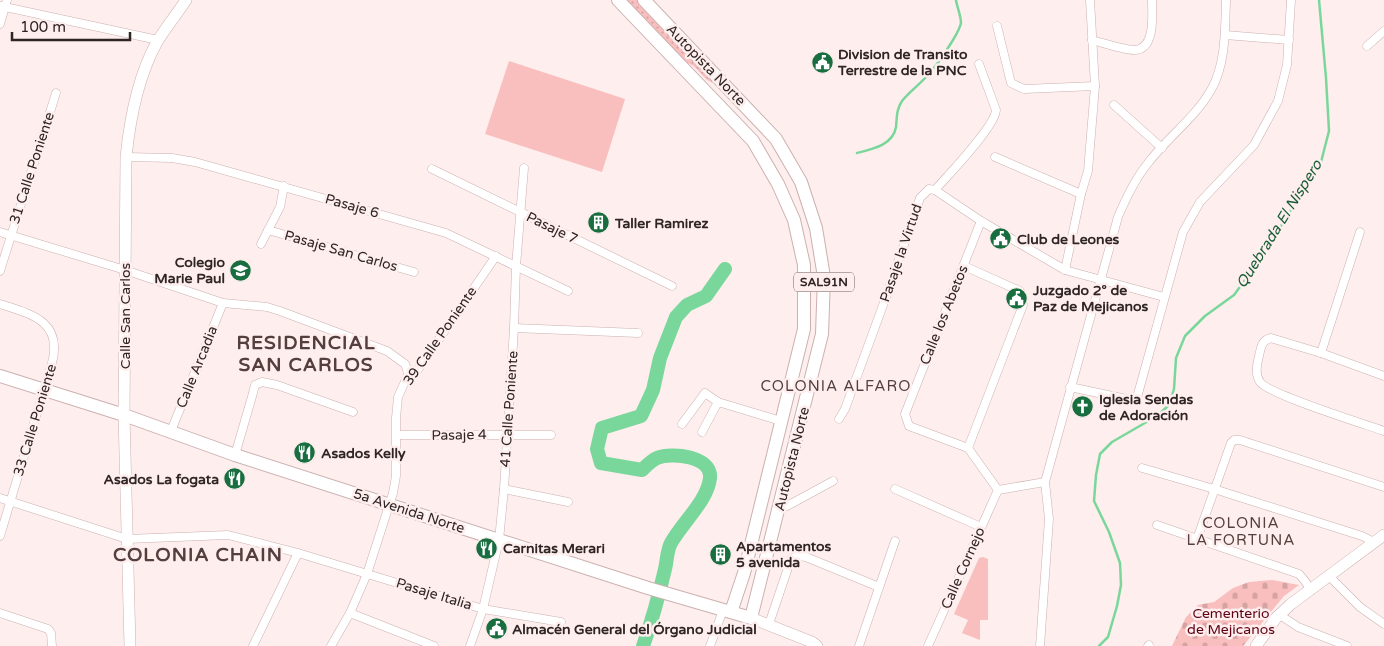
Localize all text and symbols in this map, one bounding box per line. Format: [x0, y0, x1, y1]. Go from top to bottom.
scale bar [12, 10, 130, 42]
text: 100 m [20, 18, 66, 36]
street label: Autopista Norte [663, 21, 749, 109]
place label: Division de Transito Terrestre de la PNC [837, 46, 968, 79]
public building icon: Division de Transito Terrestre de la PNC [810, 50, 834, 74]
street label: 31 Calle Poniente [6, 110, 58, 226]
water label: Quebrada El Nispero [1232, 156, 1326, 291]
street label: Pasaje 6 [323, 190, 381, 222]
street label: Pasaje la Virtud [876, 202, 926, 304]
street label: Pasaje 7 [523, 208, 581, 248]
building icon: Taller Ramirez [587, 211, 611, 235]
place label: Taller Ramirez [614, 215, 708, 232]
street label: Pasaje San Carlos [282, 227, 400, 275]
public building icon: Club de Leones [989, 227, 1013, 251]
place label: Club de Leones [1017, 231, 1120, 248]
place label: Colegio Marie Paul [154, 254, 225, 287]
school or university icon: Colegio Marie Paul [229, 258, 253, 282]
street label: Calle San Carlos [117, 262, 134, 369]
street label: Calle los Abetos [916, 262, 972, 367]
road number: SAL91N [794, 272, 854, 292]
place label: Juzgado 2° de Paz de Mejicanos [1032, 282, 1149, 315]
street label: 39 Calle Poniente [400, 283, 480, 389]
public building icon: Juzgado 2° de Paz de Mejicanos [1005, 286, 1029, 310]
street label: Calle Arcadia [173, 323, 221, 411]
district label: RESIDENCIAL SAN CARLOS [236, 332, 376, 376]
street label: 41 Calle Poniente [496, 350, 522, 468]
street label: 33 Calle Poniente [10, 362, 60, 478]
district label: COLONIA ALFARO [761, 377, 911, 395]
place label: Iglesia Sendas de Adoración [1099, 391, 1194, 424]
church icon: Iglesia Sendas de Adoración [1071, 395, 1095, 419]
street label: Autopista Norte [771, 405, 813, 513]
street label: Pasaje 4 [431, 426, 487, 444]
restaurant icon: Asados Kelly [293, 441, 317, 465]
place label: Asados Kelly [321, 445, 406, 462]
restaurant icon: Asados La fogata [223, 467, 247, 491]
place label: Asados La fogata [103, 471, 219, 488]
street label: 5a Avenida Norte [351, 485, 467, 537]
district label: COLONIA LA FORTUNA [1187, 514, 1295, 549]
street label: Calle Cornejo [937, 524, 989, 612]
restaurant icon: Carnitas Merari [475, 536, 499, 560]
place label: Apartamentos 5 avenida [736, 538, 832, 571]
place label: Carnitas Merari [503, 540, 605, 557]
building icon: Apartamentos 5 avenida [708, 542, 732, 566]
district label: COLONIA CHAIN [113, 544, 283, 566]
street label: Pasaje Italia [394, 574, 474, 614]
park label: Cementerio de Mejicanos [1187, 605, 1275, 638]
public building icon: Almacén General del Órgano Judicial [484, 617, 508, 641]
place label: Almacén General del Órgano Judicial [512, 621, 757, 638]

